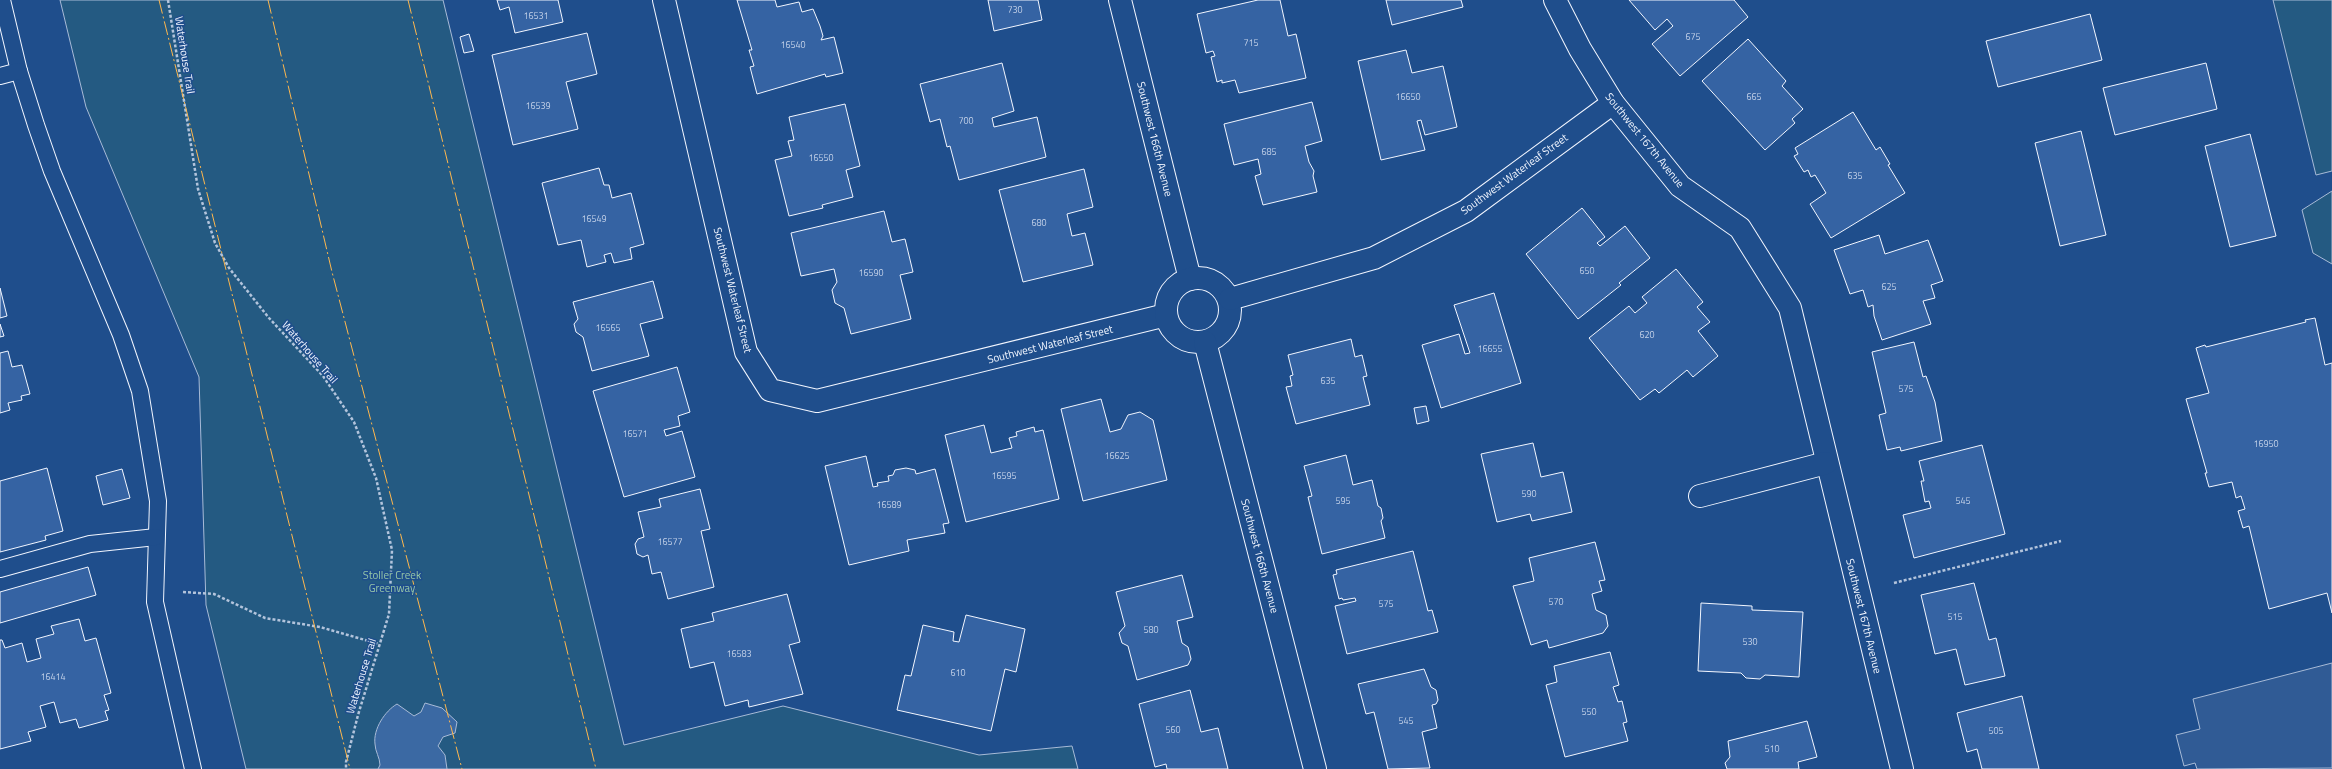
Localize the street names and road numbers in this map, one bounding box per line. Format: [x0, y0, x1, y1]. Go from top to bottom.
street label: Waterhouse Trail [171, 15, 199, 95]
street label: Southwest 166th Avenue [1133, 80, 1177, 198]
street label: Southwest 167th Avenue [1602, 89, 1689, 191]
street label: Southwest Waterleaf Street [1457, 130, 1571, 218]
street label: Southwest Waterleaf Street [710, 226, 756, 355]
street label: Waterhouse Trail [278, 317, 342, 387]
street label: Southwest Waterleaf Street [986, 321, 1115, 367]
street label: Southwest 166th Avenue [1237, 497, 1283, 615]
street label: Southwest 167th Avenue [1842, 557, 1886, 675]
street label: Waterhouse Trail [342, 636, 380, 716]

